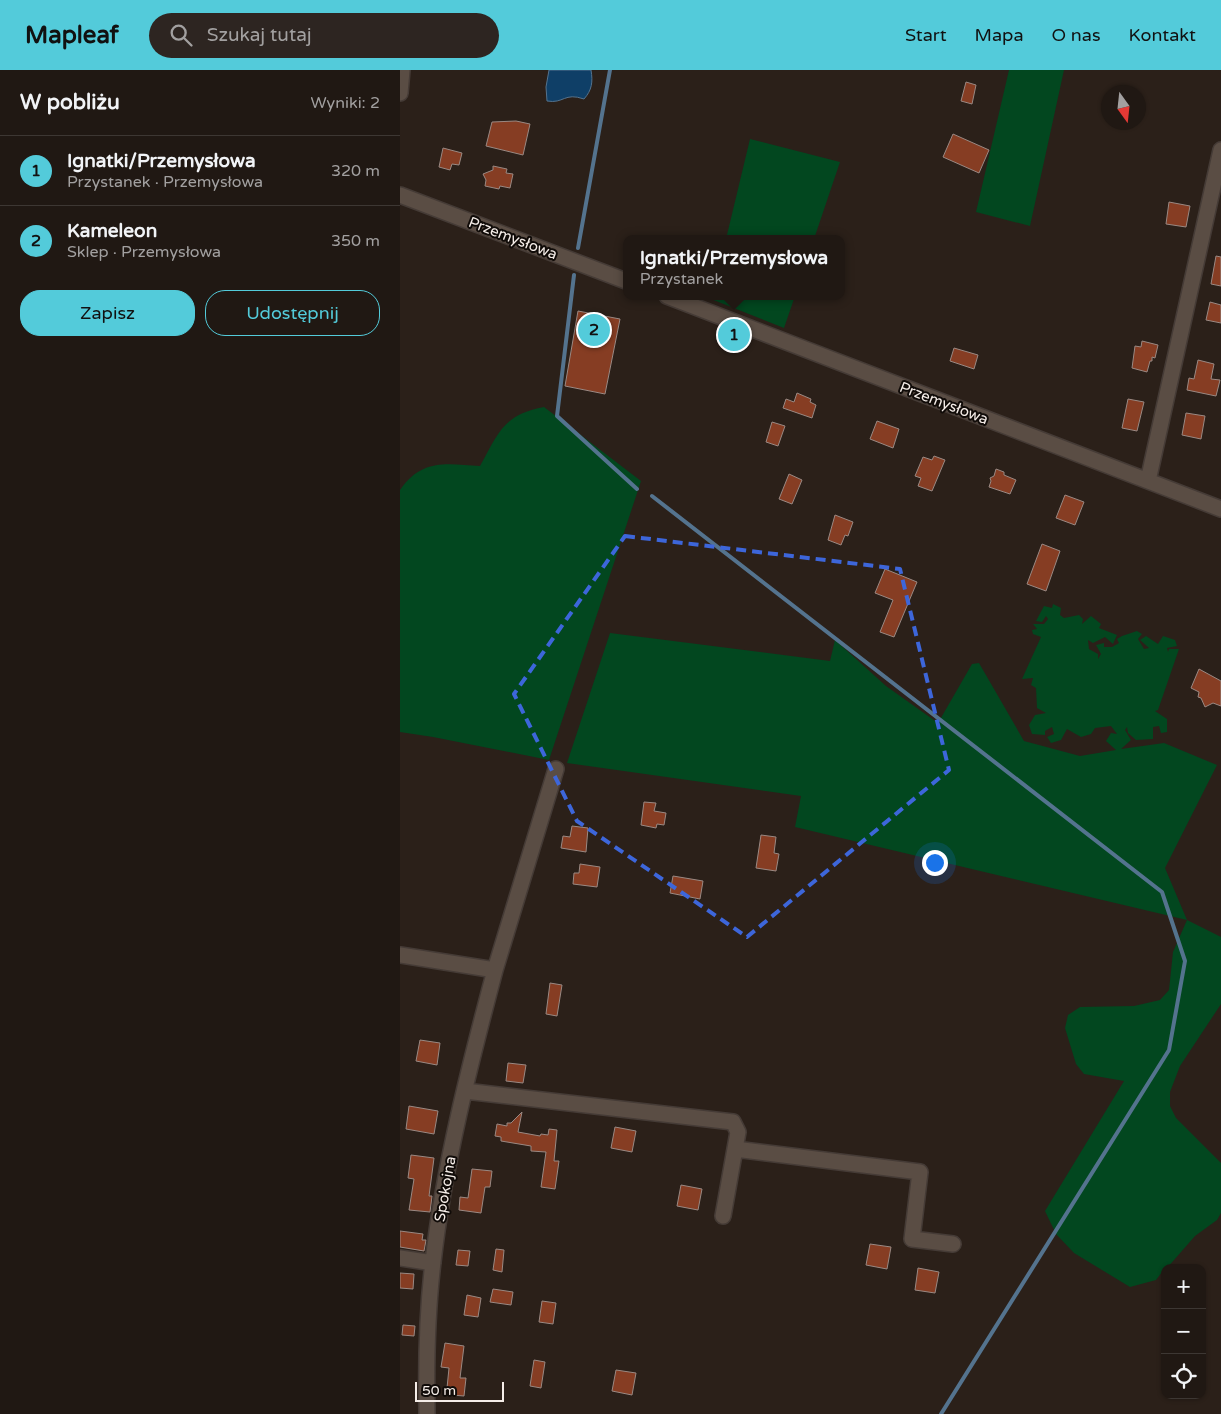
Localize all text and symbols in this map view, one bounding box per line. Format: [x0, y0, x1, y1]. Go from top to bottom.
search box [149, 13, 499, 58]
text: Mapleaf [25, 21, 119, 50]
icon: search [167, 21, 195, 49]
text: Szukaj tutaj [207, 24, 312, 46]
text: Start [905, 24, 947, 46]
text: Mapa [975, 24, 1024, 46]
text: O nas [1052, 24, 1101, 46]
text: Kontakt [1129, 24, 1196, 46]
north arrow [1101, 85, 1146, 130]
text: W pobliżu [20, 90, 120, 115]
text: Wyniki: 2 [311, 93, 380, 113]
text: Ignatki/Przemysłowa [67, 150, 256, 172]
text: 1 [31, 161, 41, 181]
text: 320 m [331, 161, 380, 181]
text: Przystanek · Przemysłowa [67, 172, 263, 192]
street label: Przemysłowa [466, 213, 560, 263]
text: Kameleon [67, 220, 157, 242]
text: 2 [31, 231, 41, 251]
text: 350 m [331, 231, 380, 251]
popup [623, 235, 845, 300]
text: Sklep · Przemysłowa [67, 242, 221, 262]
text: Ignatki/Przemysłowa [640, 247, 828, 269]
text: Przystanek [640, 269, 723, 289]
button: Zapisz [20, 290, 195, 336]
button: Udostępnij [205, 290, 380, 336]
pin: 2 [578, 311, 610, 349]
pin: 1 [718, 316, 750, 354]
street label: Przemysłowa [897, 378, 991, 428]
your location [922, 850, 948, 876]
street label: Spokojna [430, 1155, 460, 1223]
map controls [1161, 1264, 1206, 1399]
button: + [1161, 1264, 1206, 1309]
button: − [1161, 1309, 1206, 1354]
button: locate [1161, 1354, 1206, 1399]
scale bar [415, 1379, 504, 1402]
text: 50 m [422, 1382, 456, 1399]

